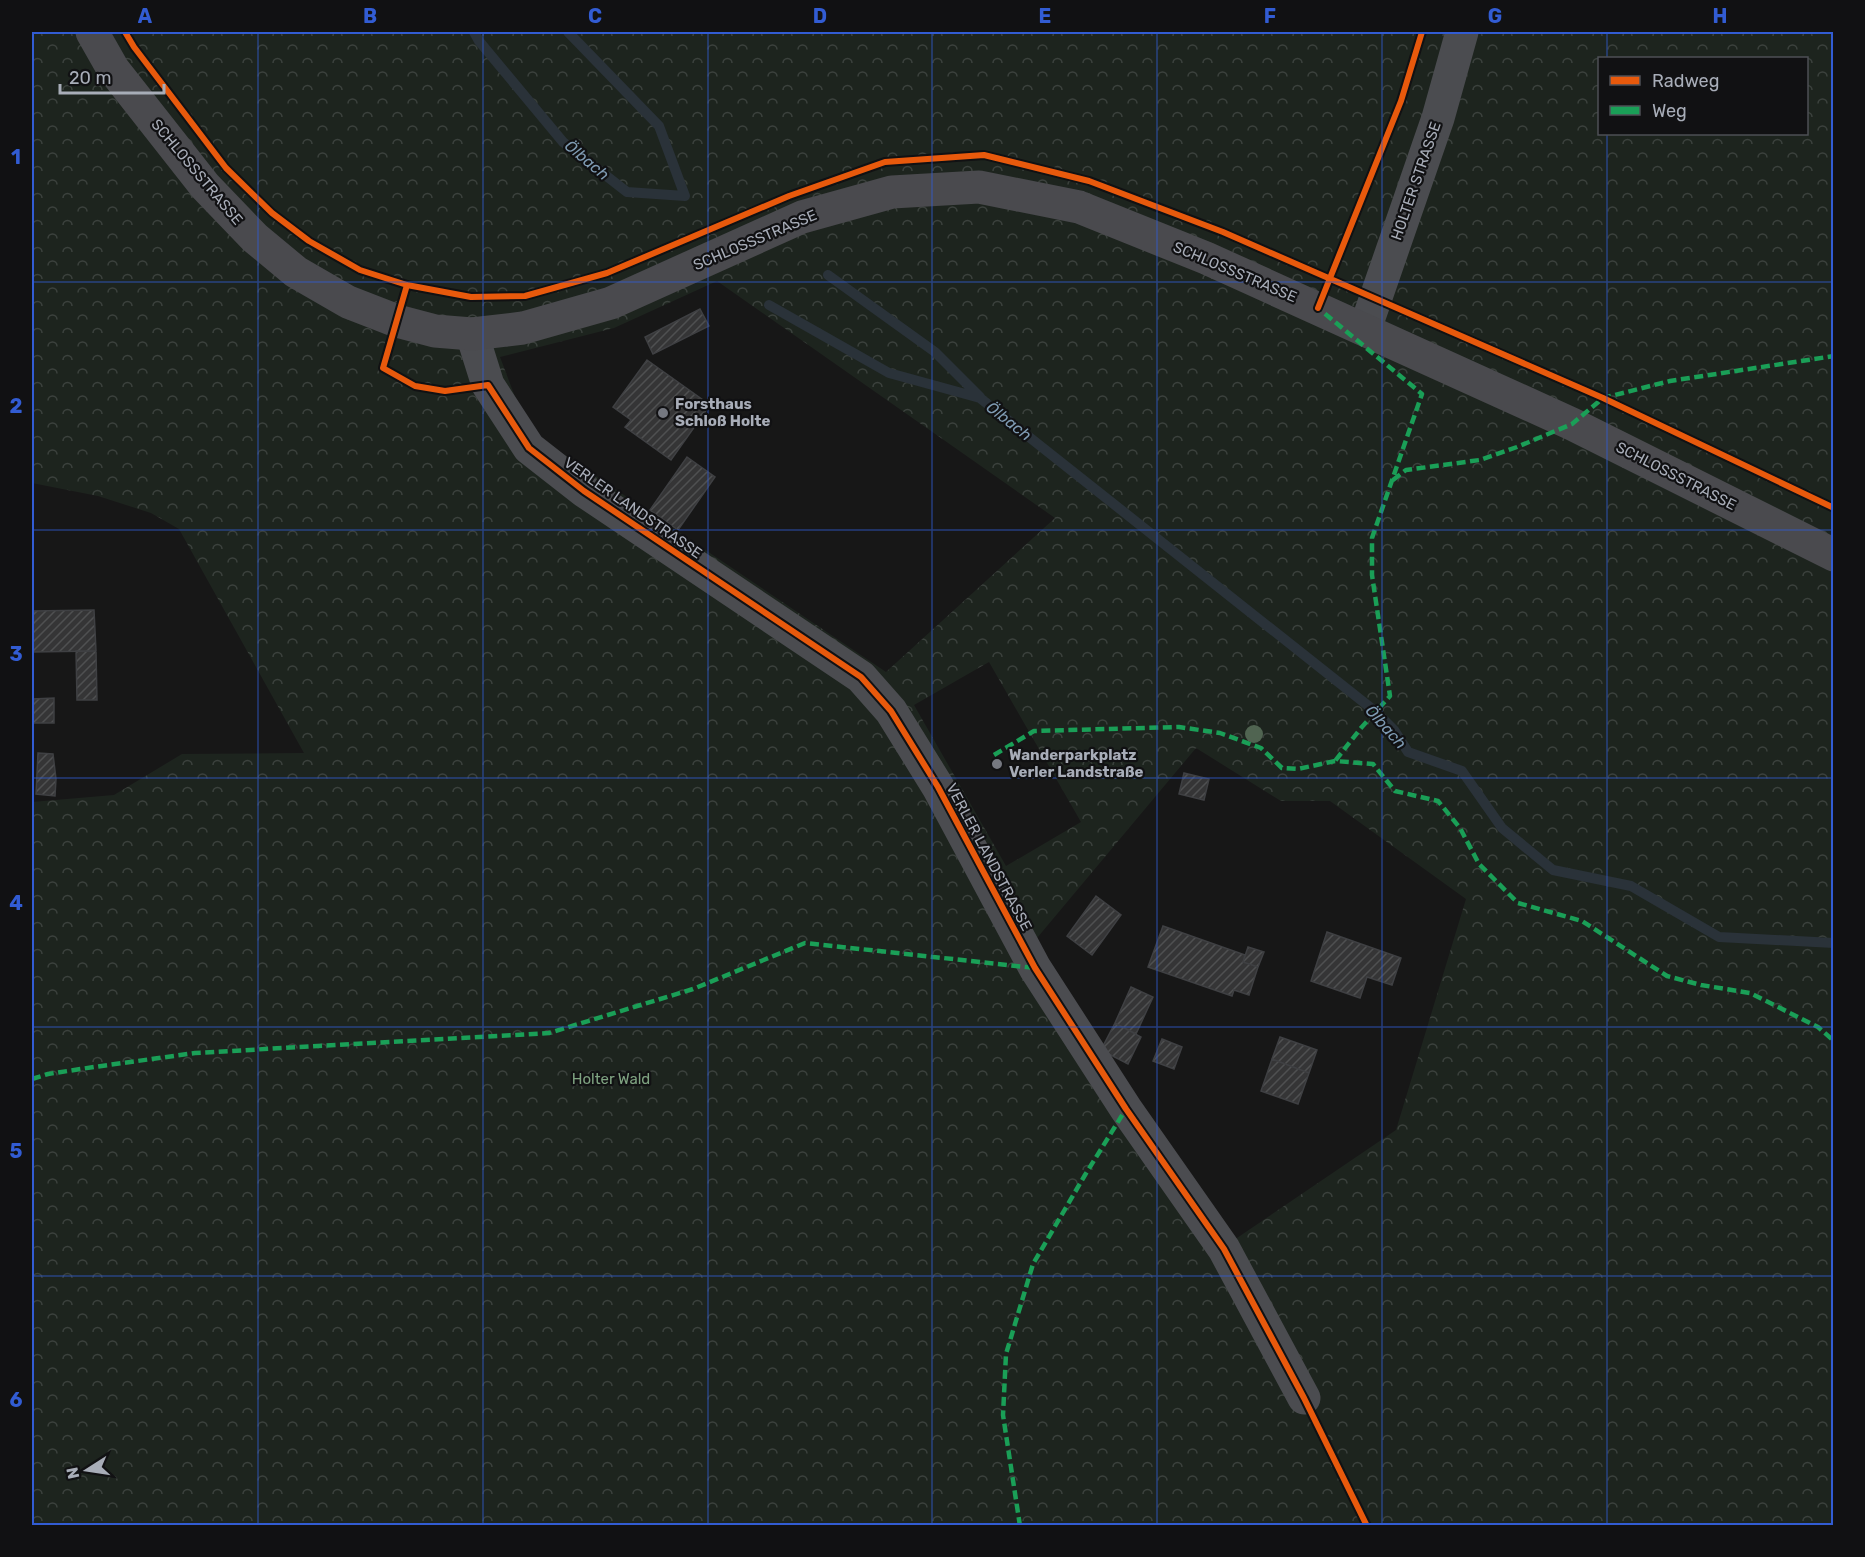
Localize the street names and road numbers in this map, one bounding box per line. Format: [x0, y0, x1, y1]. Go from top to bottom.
street label: SCHLOSSSTRASSE [148, 115, 246, 229]
street label: HOLTER STRASSE [1387, 119, 1445, 243]
street label: SCHLOSSSTRASSE [690, 206, 820, 274]
street label: SCHLOSSSTRASSE [1170, 238, 1300, 306]
street label: SCHLOSSSTRASSE [1613, 438, 1739, 514]
street label: VERLER LANDSTRASSE [561, 453, 705, 563]
street label: VERLER LANDSTRASSE [942, 780, 1036, 934]

